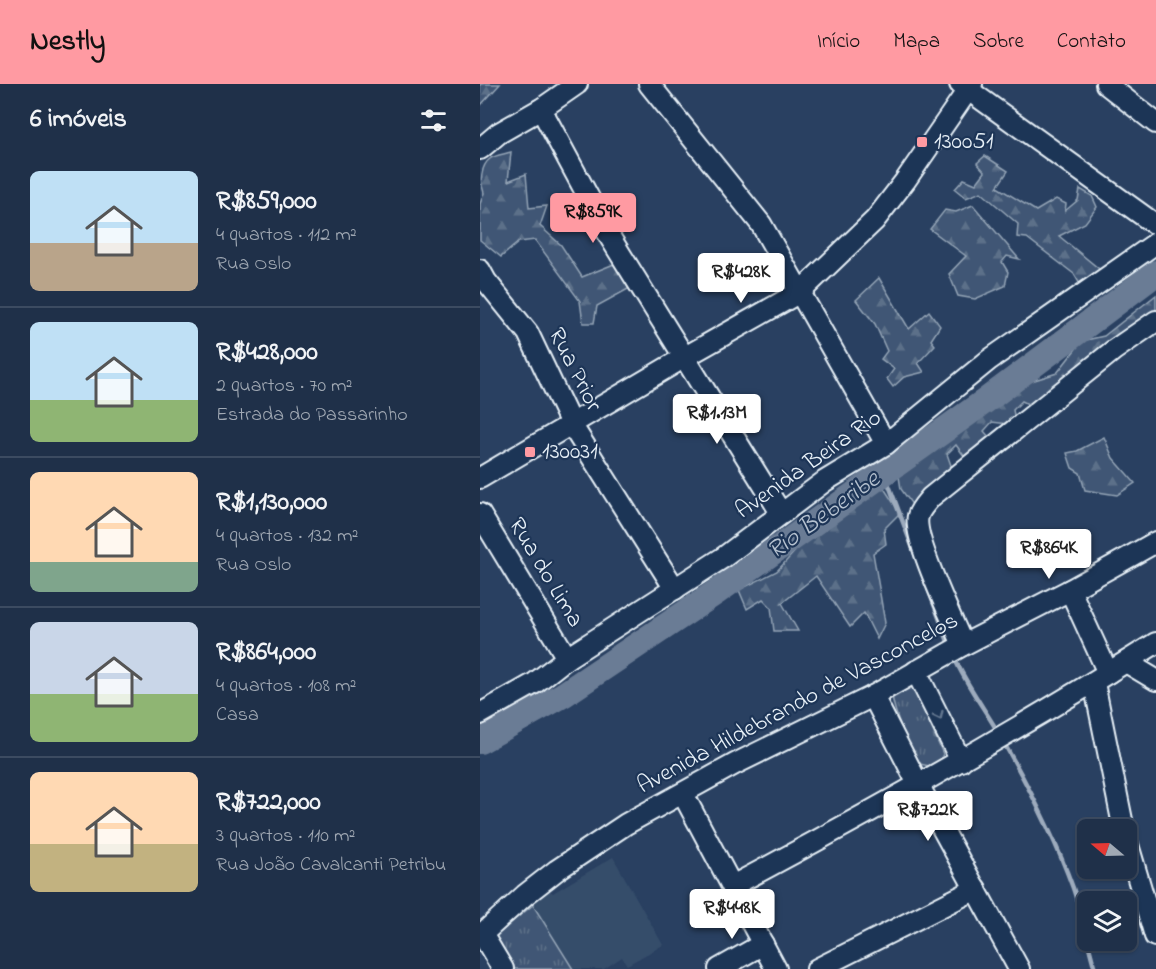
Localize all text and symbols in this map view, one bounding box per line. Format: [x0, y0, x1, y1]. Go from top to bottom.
text: Nestly [30, 22, 105, 63]
text: Início [817, 27, 860, 57]
text: Mapa [893, 27, 940, 57]
text: Sobre [973, 27, 1024, 57]
text: Contato [1057, 27, 1126, 57]
text: 6 imóveis [30, 101, 127, 139]
icon: filters [417, 104, 450, 137]
place label: 130051 [934, 125, 994, 160]
marker: 130051 [915, 135, 929, 149]
text: R$859,000 [216, 183, 317, 221]
pin: R$859K [544, 193, 642, 244]
icon: home [78, 195, 150, 267]
text: R$859K [564, 198, 622, 227]
text: 4 quartos · 112 m² [216, 221, 357, 250]
text: Rua Oslo [216, 250, 291, 279]
pin: R$428K [692, 253, 790, 304]
text: R$428K [712, 258, 770, 287]
street label: Rua Prior [538, 322, 610, 419]
text: R$428,000 [216, 334, 318, 372]
icon: home [78, 346, 150, 418]
text: 2 quartos · 70 m² [216, 372, 353, 401]
pin: R$1.13M [662, 394, 772, 445]
text: R$1.13M [687, 399, 747, 428]
text: Estrada do Passarinho [216, 401, 408, 430]
street label: Avenida Beira Rio [729, 401, 889, 529]
place label: 130031 [542, 435, 598, 470]
marker: 130031 [523, 445, 537, 459]
water label: Rio Beberibe [760, 461, 890, 570]
text: R$1,130,000 [216, 484, 327, 522]
icon: home [78, 496, 150, 568]
street label: Rua do Lima [498, 511, 592, 635]
text: 4 quartos · 132 m² [216, 522, 359, 551]
pin: R$864K [1000, 529, 1098, 580]
text: R$864K [1020, 534, 1078, 563]
text: Rua Oslo [216, 551, 291, 580]
street label: Avenida Hildebrando de Vasconcelos [631, 604, 965, 804]
text: R$864,000 [216, 634, 316, 672]
icon: home [78, 646, 150, 718]
text: 4 quartos · 108 m² [216, 672, 356, 701]
text: Casa [216, 701, 259, 730]
one-way arrow [931, 710, 943, 721]
text: R$722,000 [216, 784, 321, 822]
pin: R$722K [879, 791, 977, 842]
icon: home [78, 796, 150, 868]
text: R$722K [898, 796, 958, 825]
north arrow [1077, 819, 1137, 879]
map controls [1077, 819, 1137, 951]
text: 3 quartos · 110 m² [216, 822, 355, 851]
text: Rua João Cavalcanti Petribu [216, 851, 446, 880]
pin: R$448K [683, 889, 781, 940]
button: layers [1077, 891, 1137, 951]
text: R$448K [704, 894, 760, 923]

